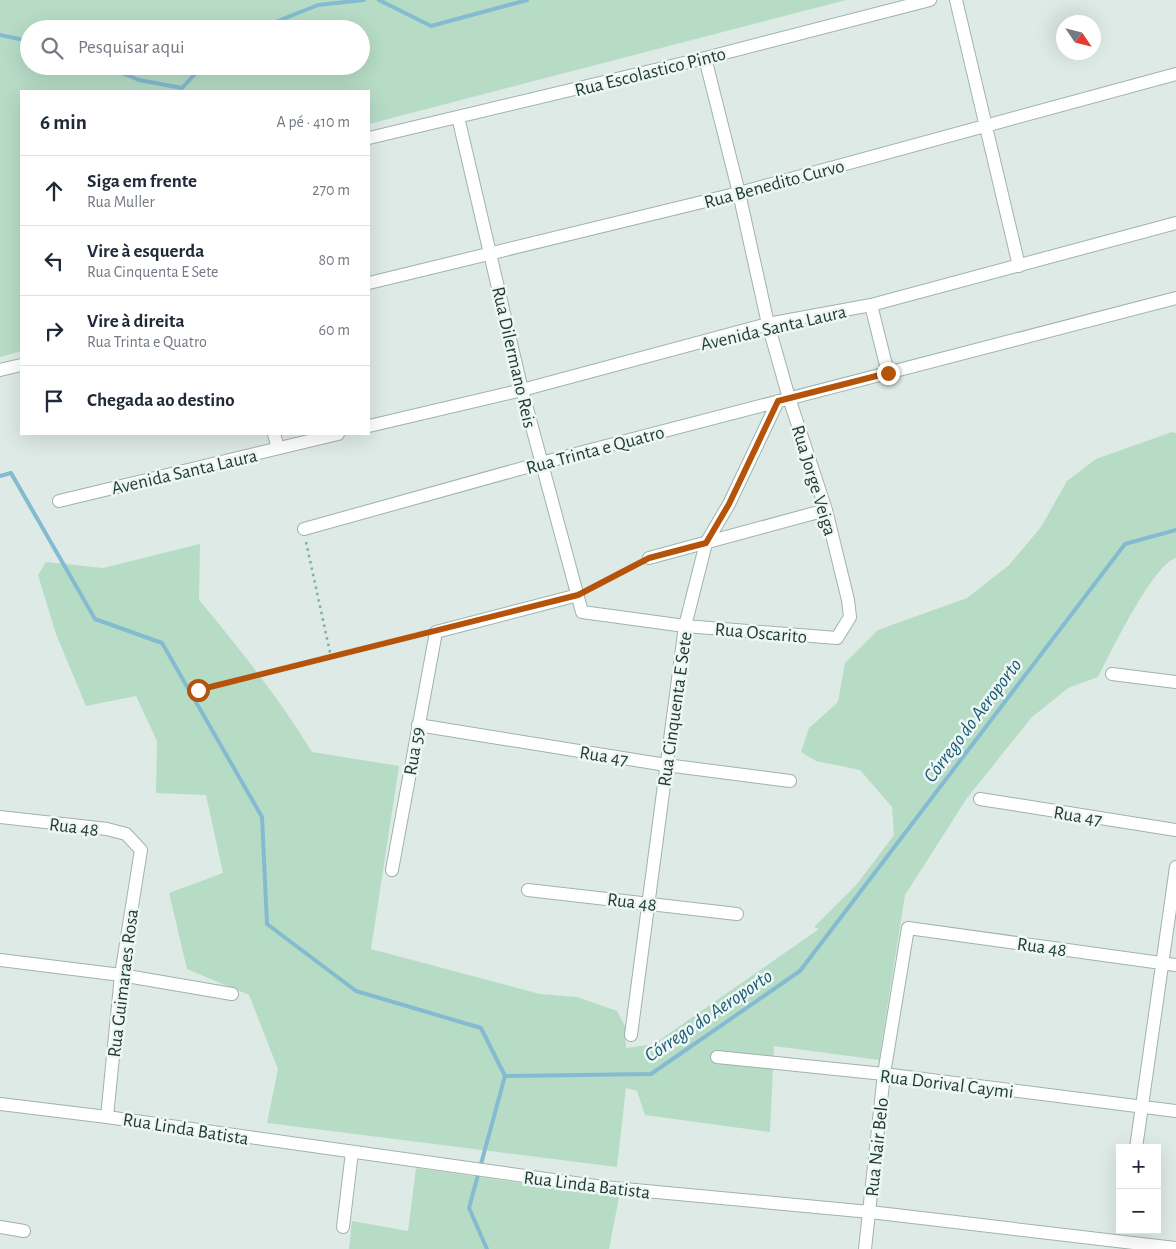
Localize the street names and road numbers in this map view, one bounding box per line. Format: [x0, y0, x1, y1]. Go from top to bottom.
street label: Rua Escolastico Pinto [573, 44, 728, 100]
street label: Rua Benedito Curvo [702, 157, 847, 212]
street label: Rua Dilermano Reis [488, 285, 539, 430]
street label: Avenida Santa Laura [699, 302, 848, 354]
street label: Rua Trinta e Quatro [524, 423, 667, 478]
street label: Rua Jorge Veiga [788, 423, 839, 538]
street label: Avenida Santa Laura [110, 446, 259, 498]
street label: Rua Oscarito [714, 620, 808, 647]
street label: Rua Cinquenta E Sete [655, 631, 696, 788]
street label: Rua 59 [401, 726, 428, 777]
street label: Rua 47 [578, 743, 629, 770]
street label: Rua 47 [1052, 803, 1103, 830]
street label: Rua 48 [48, 815, 100, 840]
street label: Rua 48 [606, 890, 658, 915]
street label: Rua Guimaraes Rosa [105, 908, 142, 1059]
street label: Rua 48 [1016, 935, 1068, 960]
street label: Rua Dorival Caymi [879, 1067, 1015, 1102]
street label: Rua Nair Belo [863, 1097, 892, 1198]
street label: Rua Linda Batista [121, 1110, 250, 1149]
street label: Rua Linda Batista [522, 1168, 651, 1203]

